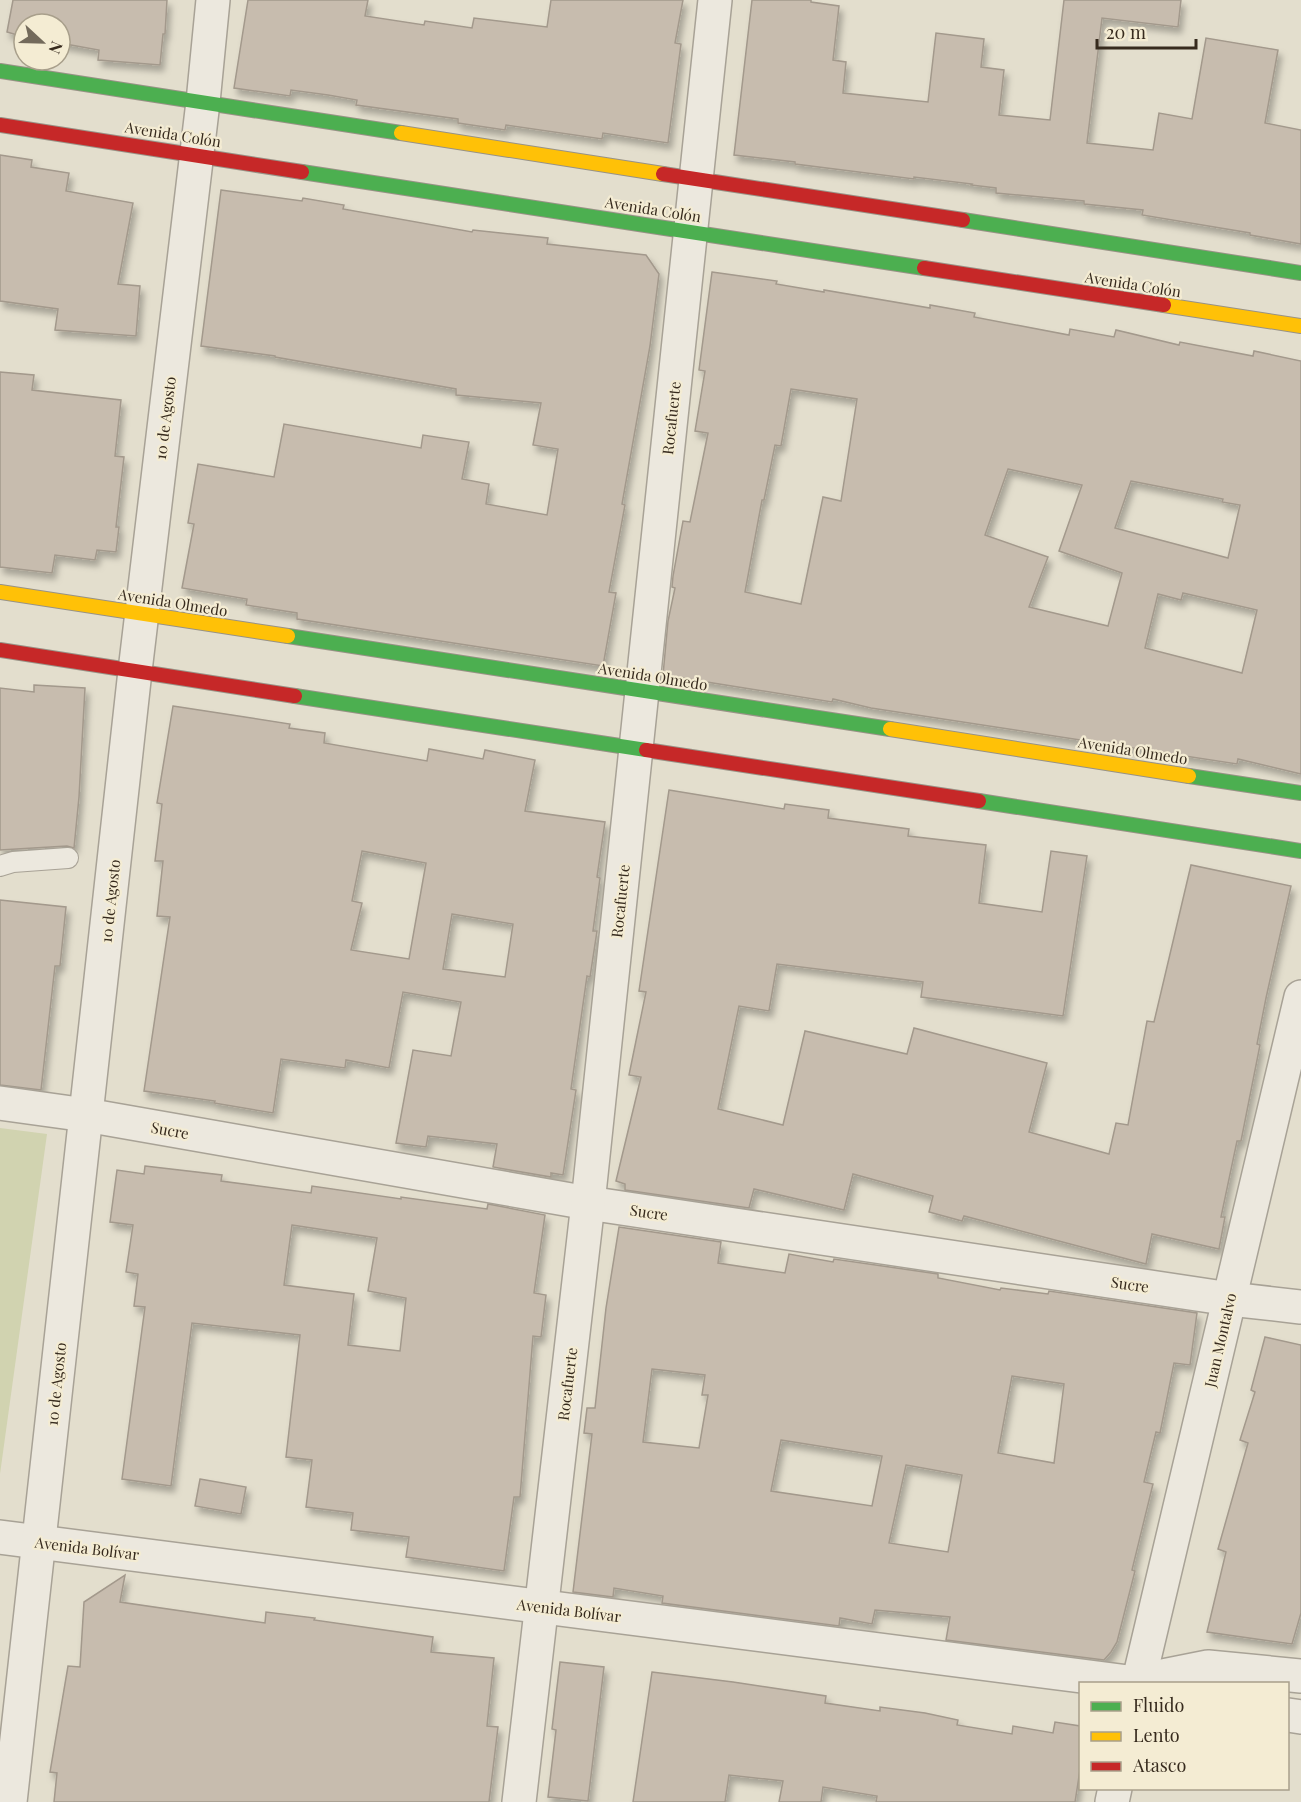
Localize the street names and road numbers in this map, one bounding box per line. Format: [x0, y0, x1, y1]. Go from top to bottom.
street label: Avenida Colón [123, 116, 223, 151]
street label: Avenida Colón [603, 191, 703, 226]
street label: Avenida Colón [1083, 266, 1183, 301]
street label: 10 de Agosto [150, 375, 180, 461]
street label: Rocafuerte [657, 380, 685, 456]
street label: Avenida Olmedo [116, 583, 229, 621]
street label: Avenida Olmedo [596, 657, 709, 695]
street label: Avenida Olmedo [1076, 731, 1189, 769]
street label: 10 de Agosto [96, 858, 124, 944]
street label: Rocafuerte [606, 863, 634, 939]
street label: Sucre [150, 1117, 190, 1143]
street label: Sucre [629, 1199, 669, 1225]
street label: Sucre [1110, 1271, 1150, 1297]
street label: Juan Montalvo [1199, 1291, 1241, 1390]
street label: 10 de Agosto [42, 1341, 70, 1427]
street label: Rocafuerte [553, 1346, 581, 1422]
street label: Avenida Bolívar [33, 1532, 141, 1564]
street label: Avenida Bolívar [515, 1594, 623, 1626]

